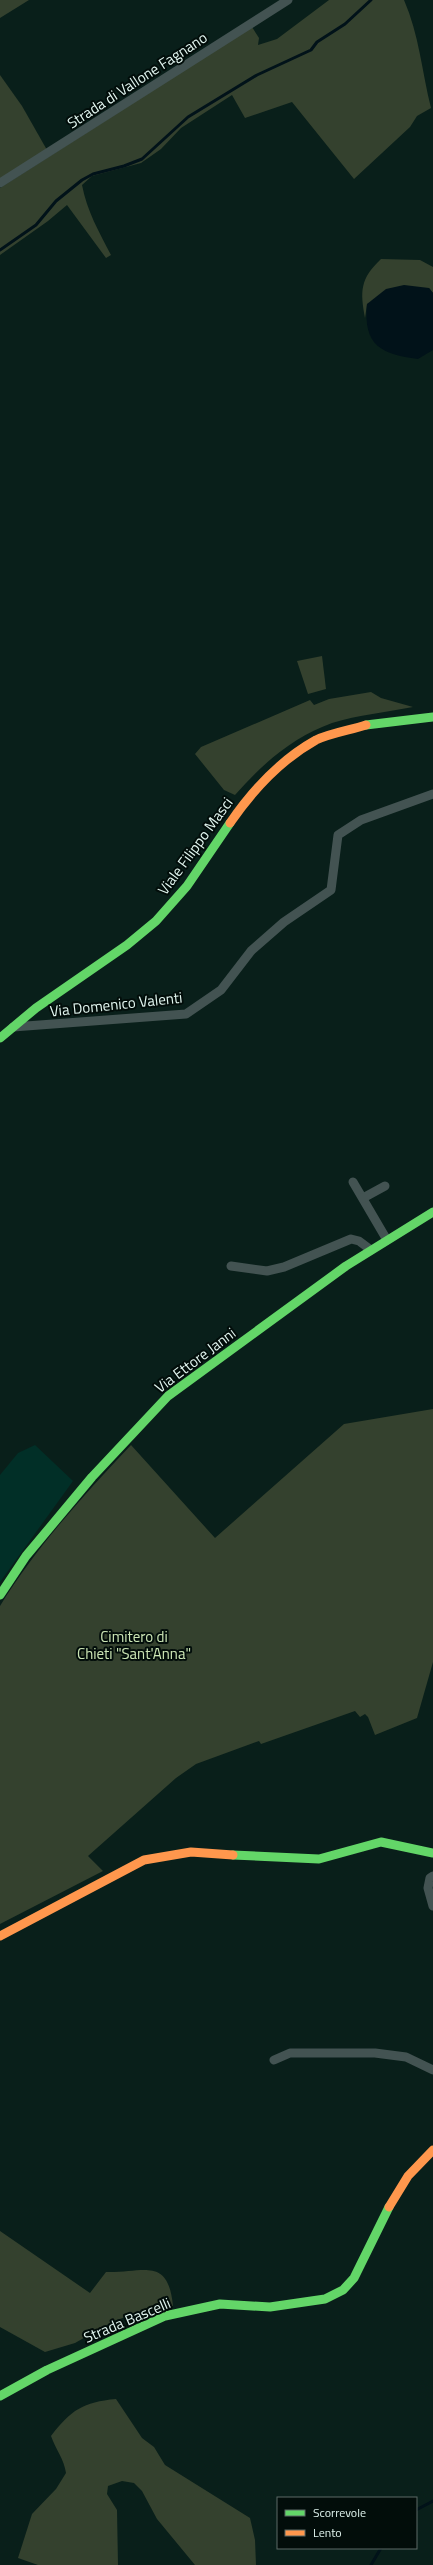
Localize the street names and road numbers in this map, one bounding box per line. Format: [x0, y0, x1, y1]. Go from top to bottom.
street label: Strada di Vallone Fagnano [62, 26, 212, 134]
street label: Viale Filippo Masci [152, 792, 238, 900]
street label: Via Domenico Valenti [49, 986, 183, 1022]
street label: Via Ettore Janni [149, 1322, 241, 1398]
street label: Strada Bascelli [80, 2291, 174, 2349]

